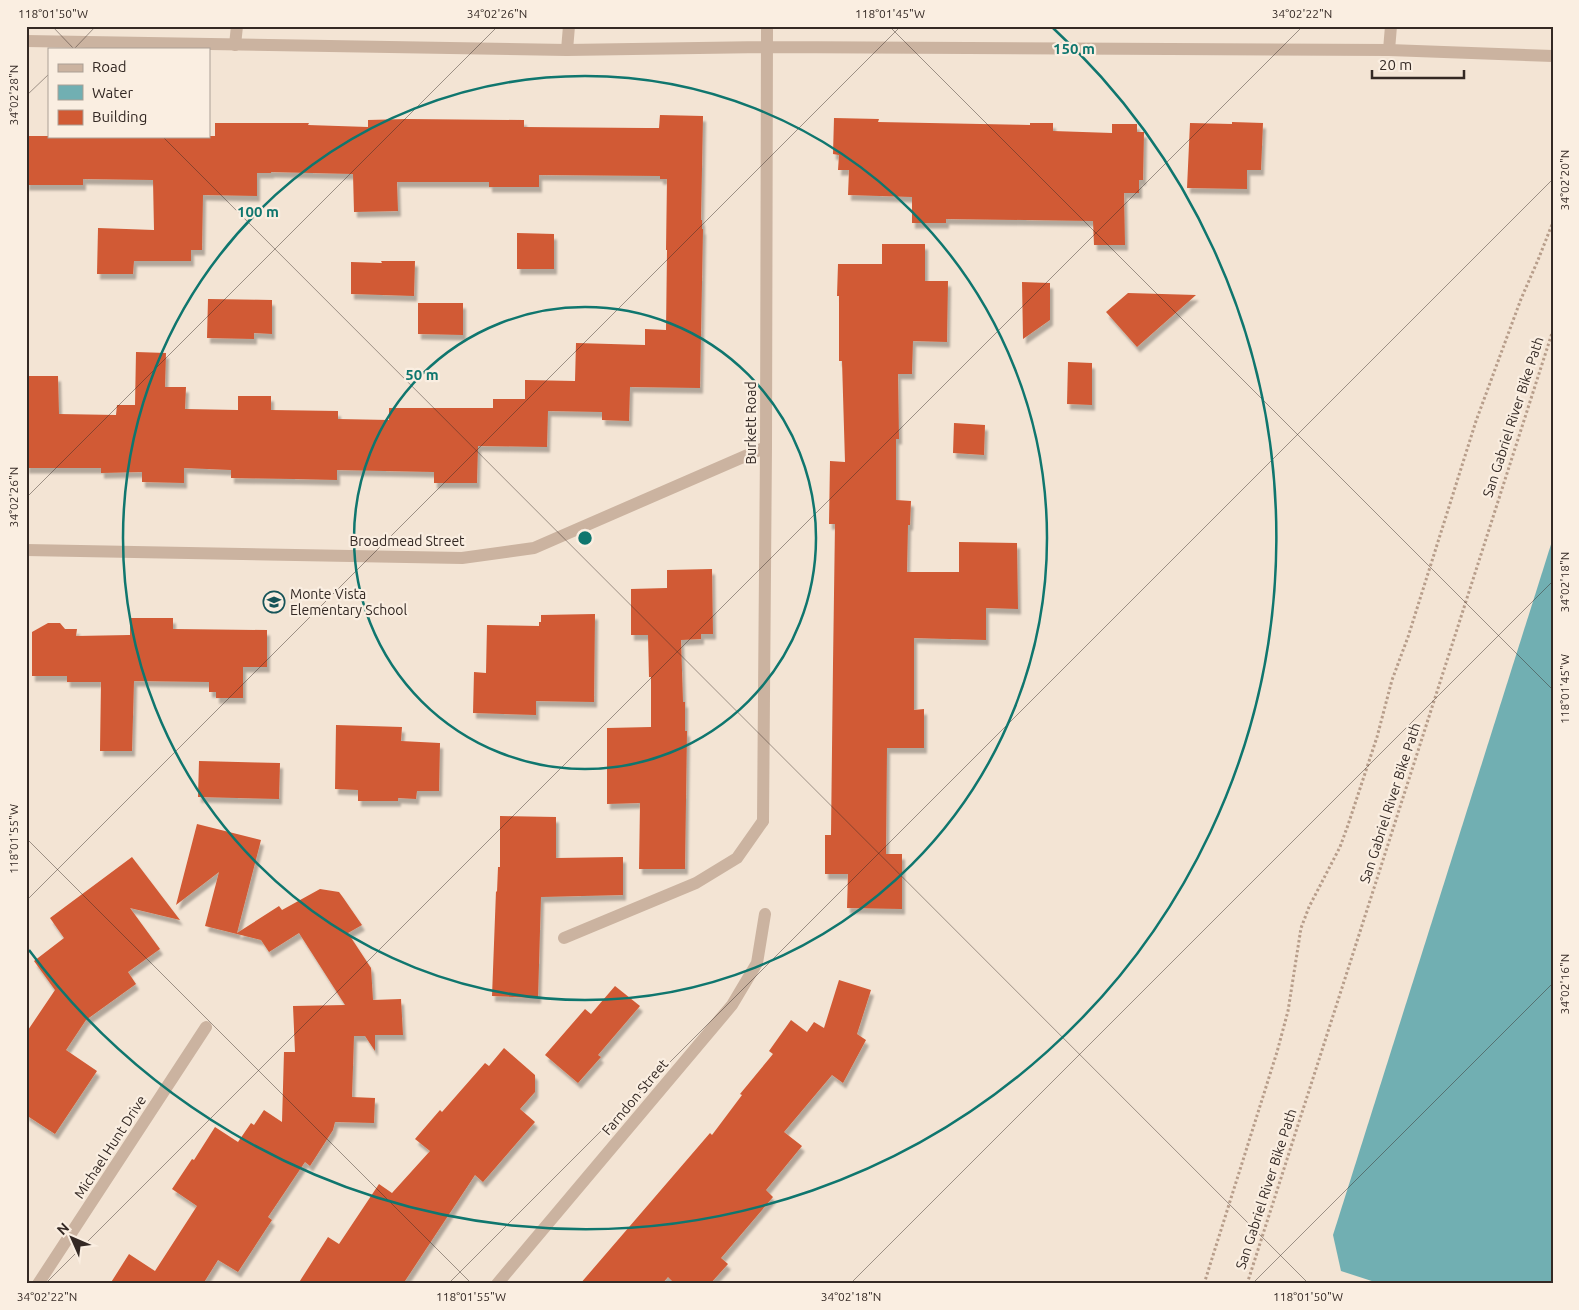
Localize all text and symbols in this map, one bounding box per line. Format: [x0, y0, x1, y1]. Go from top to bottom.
text: 118°01'50"W [18, 7, 88, 20]
text: 34°02'26"N [467, 7, 527, 20]
text: 118°01'45"W [855, 7, 925, 20]
text: 34°02'22"N [1272, 7, 1332, 20]
text: 150 m [1053, 40, 1095, 57]
legend [48, 48, 210, 138]
scale bar [1372, 48, 1464, 80]
text: 20 m [1379, 56, 1412, 73]
text: Road [92, 58, 127, 75]
text: 34°02'28"N [7, 65, 20, 125]
text: Water [92, 84, 133, 101]
text: Building [92, 108, 147, 125]
text: 34°02'20"N [1558, 150, 1571, 210]
text: 100 m [237, 203, 279, 220]
street label: San Gabriel River Bike Path [1479, 335, 1547, 499]
text: 50 m [405, 366, 439, 383]
street label: Burkett Road [743, 381, 759, 465]
text: 34°02'26"N [7, 467, 20, 527]
centre of rings [576, 529, 594, 547]
street label: Broadmead Street [349, 533, 465, 549]
text: 34°02'18"N [1558, 552, 1571, 612]
place label: Monte Vista Elementary School [290, 586, 408, 618]
school or university icon: Monte Vista Elementary School [262, 590, 286, 614]
text: 118°01'45"W [1558, 654, 1571, 724]
street label: San Gabriel River Bike Path [1356, 721, 1424, 885]
text: 118°01'55"W [7, 804, 20, 874]
text: 34°02'16"N [1558, 954, 1571, 1014]
street label: Farndon Street [599, 1055, 672, 1138]
street label: Michael Hunt Drive [71, 1093, 149, 1201]
street label: San Gabriel River Bike Path [1232, 1107, 1300, 1271]
north arrow [48, 1212, 98, 1262]
text: N [53, 1219, 72, 1238]
text: 34°02'22"N [17, 1290, 77, 1303]
text: 118°01'55"W [436, 1290, 506, 1303]
text: 34°02'18"N [821, 1290, 881, 1303]
text: 118°01'50"W [1273, 1290, 1343, 1303]

